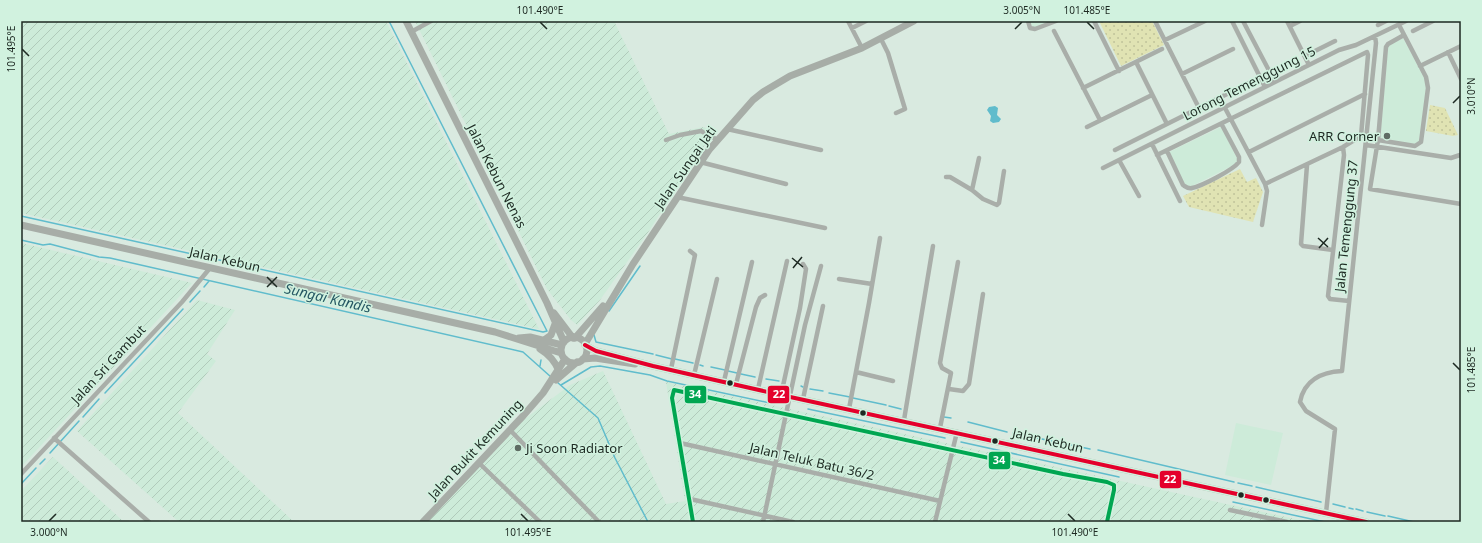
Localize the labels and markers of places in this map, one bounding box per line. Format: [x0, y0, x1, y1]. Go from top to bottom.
place label: ARR Corner [1309, 127, 1380, 145]
marker: ARR Corner [1382, 131, 1392, 141]
unlabelled marker [725, 378, 735, 388]
unlabelled marker [858, 408, 868, 418]
unlabelled marker [990, 436, 1000, 446]
place label: Ji Soon Radiator [524, 439, 623, 457]
marker: Ji Soon Radiator [513, 443, 523, 453]
unlabelled marker [1236, 490, 1246, 500]
unlabelled marker [1261, 495, 1271, 505]

